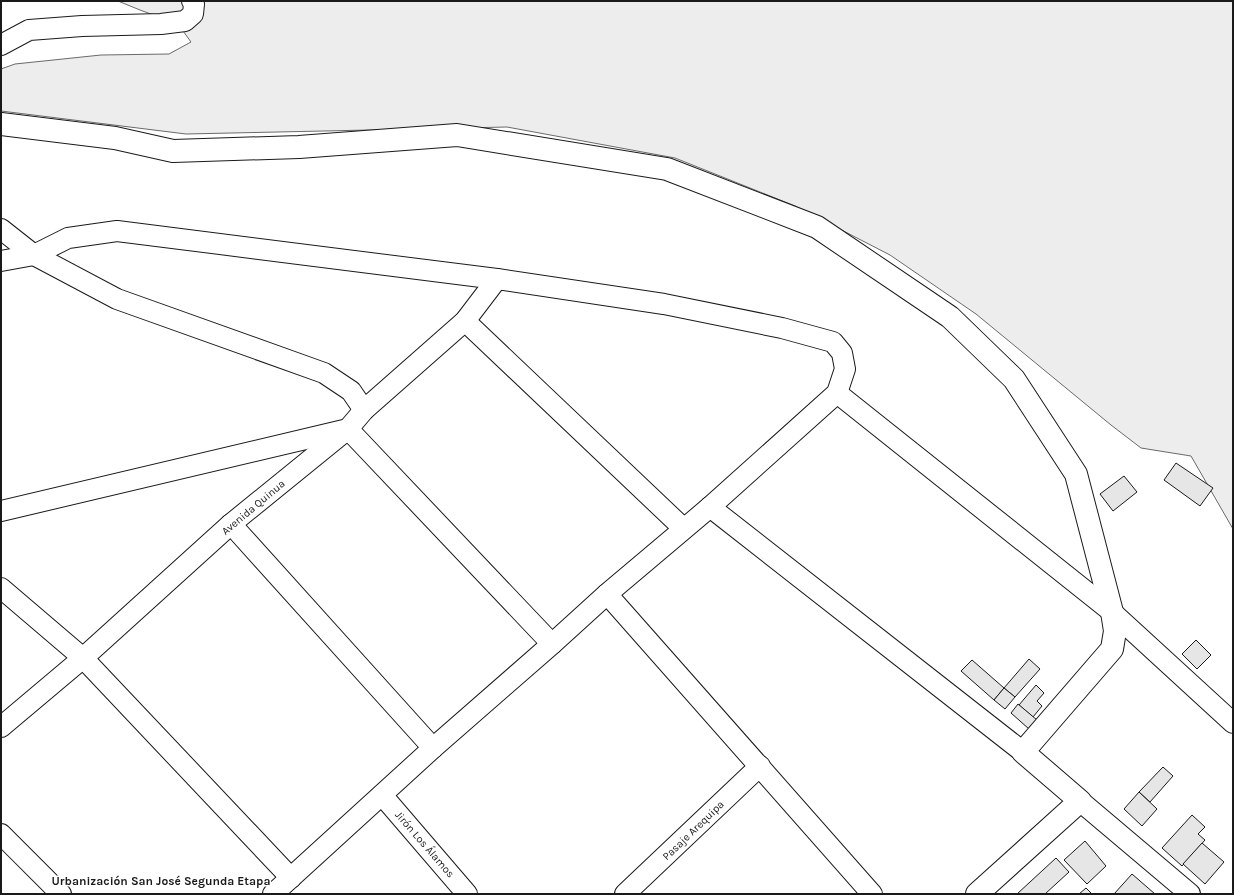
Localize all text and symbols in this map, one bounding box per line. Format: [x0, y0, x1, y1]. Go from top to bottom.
street label: Avenida Quinua [219, 477, 288, 538]
street label: Pasaje Arequipa [660, 798, 727, 863]
street label: Jirón Los Álamos [392, 807, 459, 880]
district label: Urbanización San José Segunda Etapa [52, 874, 270, 888]

